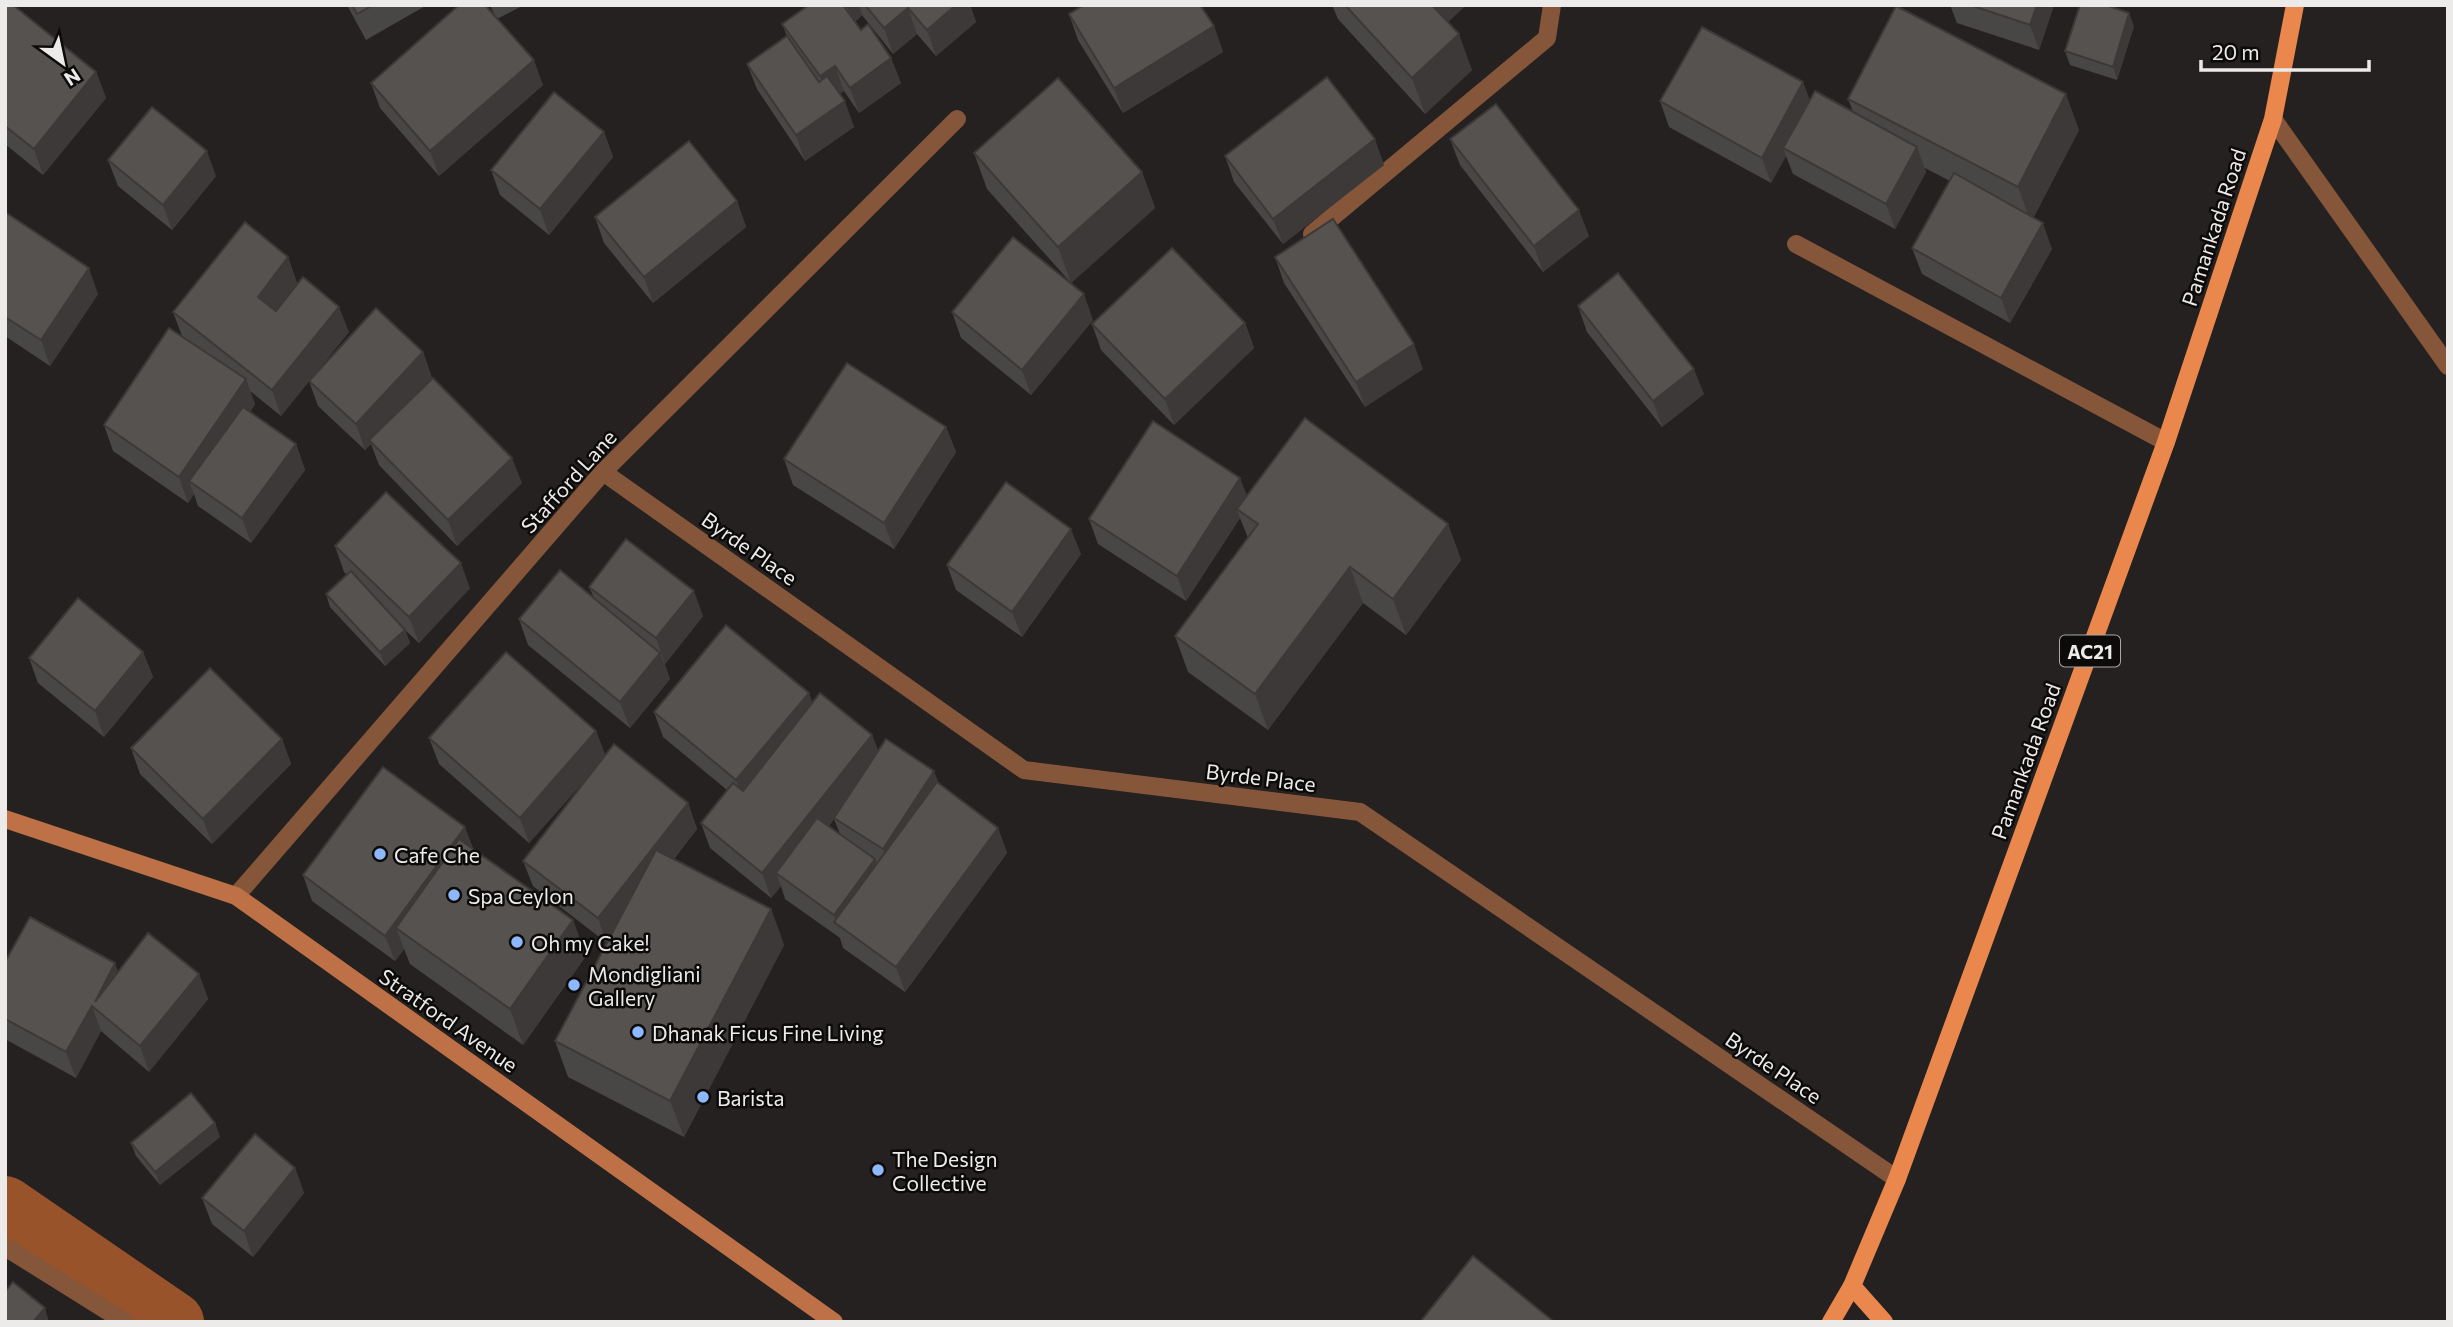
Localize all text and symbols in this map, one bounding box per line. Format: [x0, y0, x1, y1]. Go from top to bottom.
north arrow [28, 28, 98, 98]
scale bar [2201, 28, 2369, 72]
text: 20 m [2212, 39, 2260, 64]
text: N [60, 64, 85, 91]
street label: Pamankada Road [2176, 145, 2250, 309]
street label: Stafford Lane [515, 424, 621, 538]
street label: Byrde Place [698, 506, 802, 590]
road number: AC21 [2060, 636, 2120, 666]
street label: Pamankada Road [1985, 680, 2065, 842]
street label: Byrde Place [1205, 758, 1317, 796]
place label: Cafe Che [394, 842, 480, 867]
marker: Cafe Che [372, 846, 388, 862]
place label: Spa Ceylon [468, 883, 574, 908]
marker: Spa Ceylon [446, 887, 462, 903]
place label: Oh my Cake! [531, 930, 650, 955]
marker: Oh my Cake! [509, 934, 525, 950]
place label: Mondigliani Gallery [588, 961, 701, 1010]
street label: Stratford Avenue [375, 963, 523, 1077]
marker: Mondigliani Gallery [566, 977, 582, 993]
place label: Dhanak Ficus Fine Living [652, 1020, 884, 1045]
marker: Dhanak Ficus Fine Living [630, 1024, 646, 1040]
street label: Byrde Place [1721, 1026, 1827, 1108]
place label: Barista [717, 1085, 784, 1110]
marker: Barista [695, 1089, 711, 1105]
place label: The Design Collective [892, 1146, 998, 1195]
marker: The Design Collective [870, 1162, 886, 1178]

